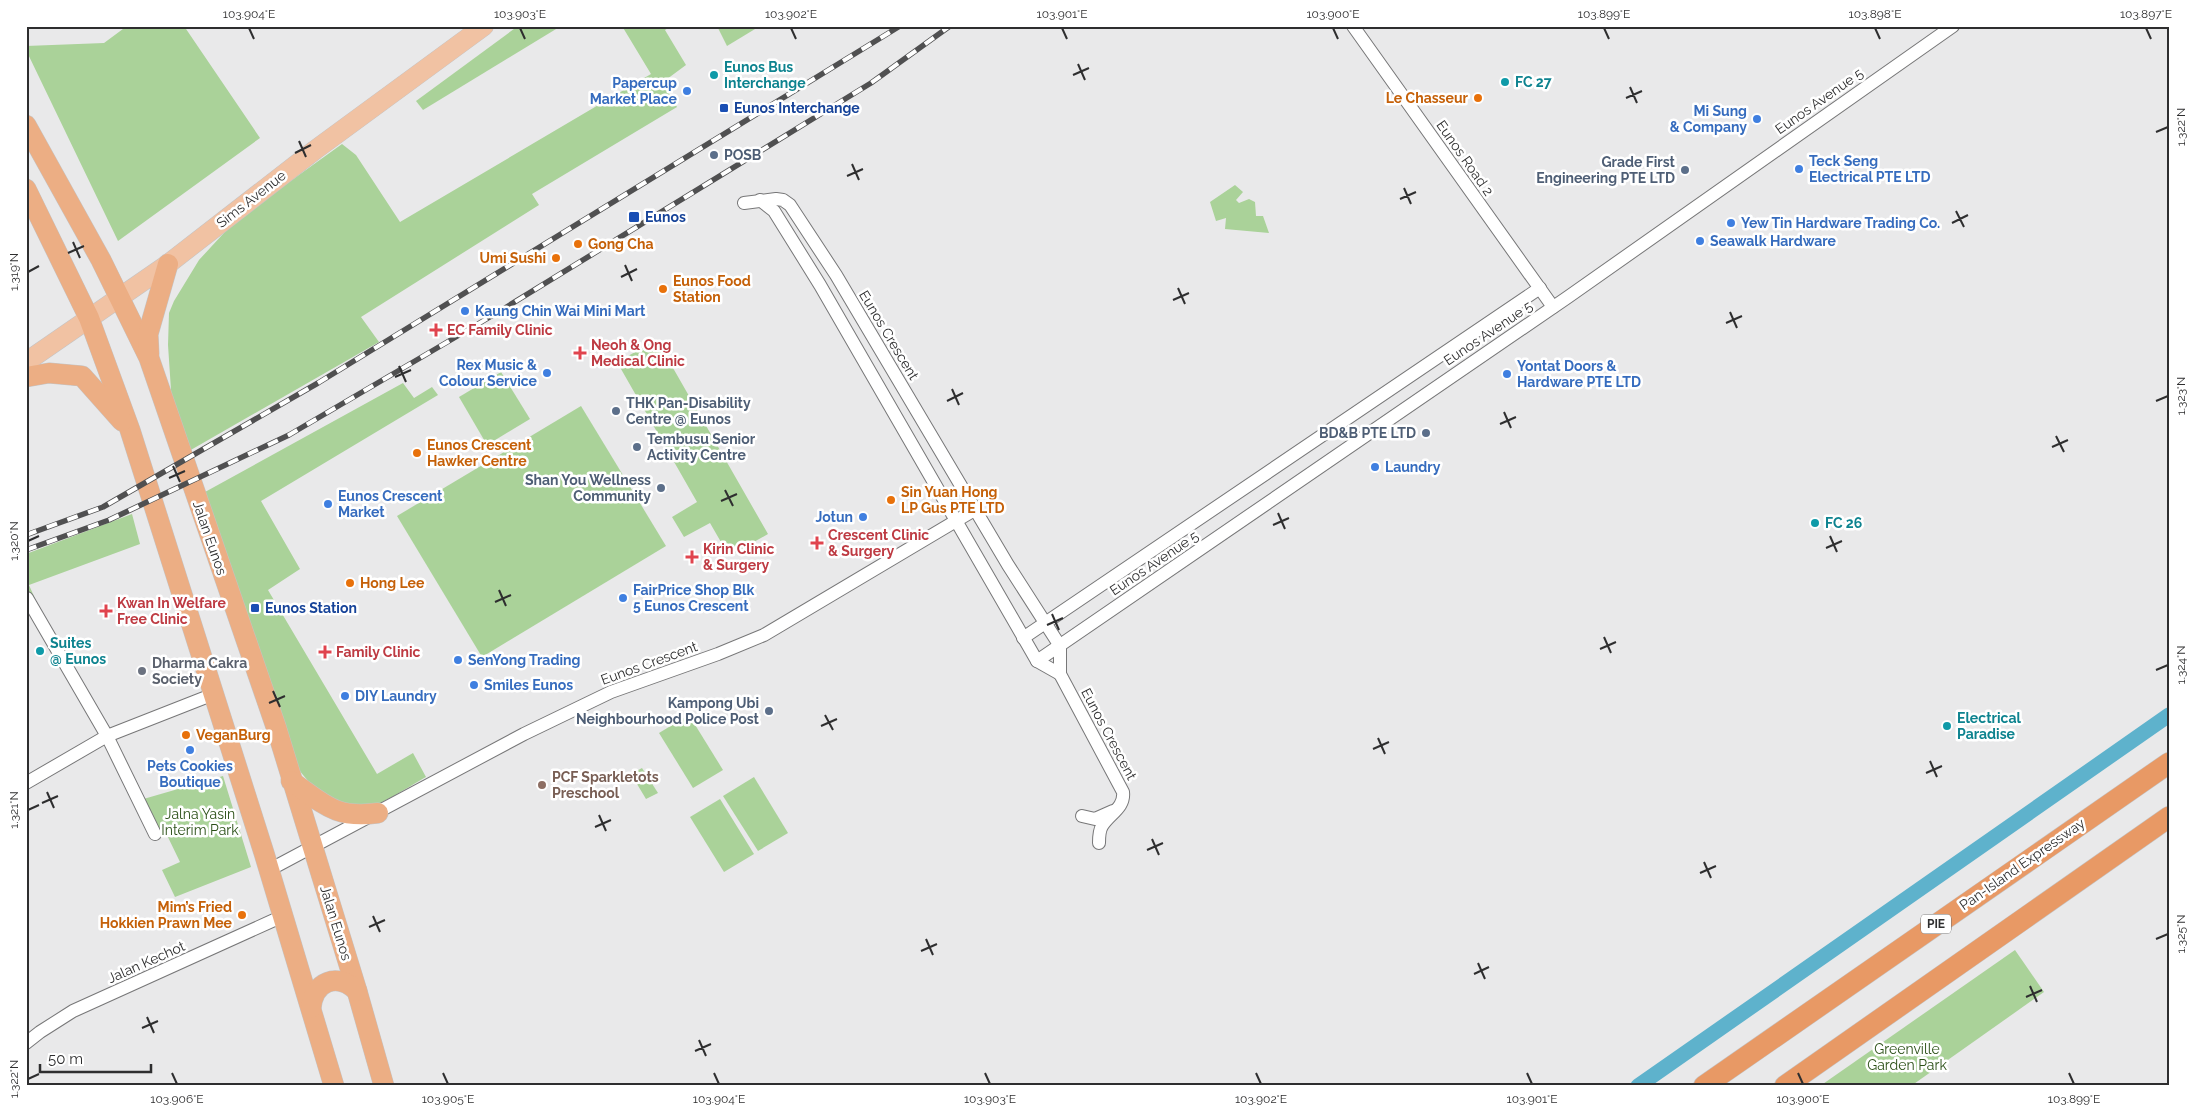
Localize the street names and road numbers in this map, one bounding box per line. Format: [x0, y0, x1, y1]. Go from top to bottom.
street label: Eunos Avenue 5 [1772, 65, 1866, 137]
street label: Eunos Road 2 [1433, 117, 1497, 199]
street label: Sims Avenue [213, 167, 289, 231]
street label: Eunos Crescent [856, 287, 922, 383]
street label: Eunos Avenue 5 [1441, 297, 1536, 369]
street label: Jalan Eunos [190, 499, 230, 577]
street label: Eunos Avenue 5 [1107, 527, 1202, 599]
street label: Eunos Crescent [599, 638, 700, 688]
street label: Eunos Crescent [1078, 685, 1140, 783]
street label: Pan-Island Expressway [1956, 814, 2088, 913]
street label: Jalan Eunos [317, 884, 355, 963]
road number: PIE [1921, 914, 1951, 934]
street label: Jalan Kechot [105, 938, 187, 986]

